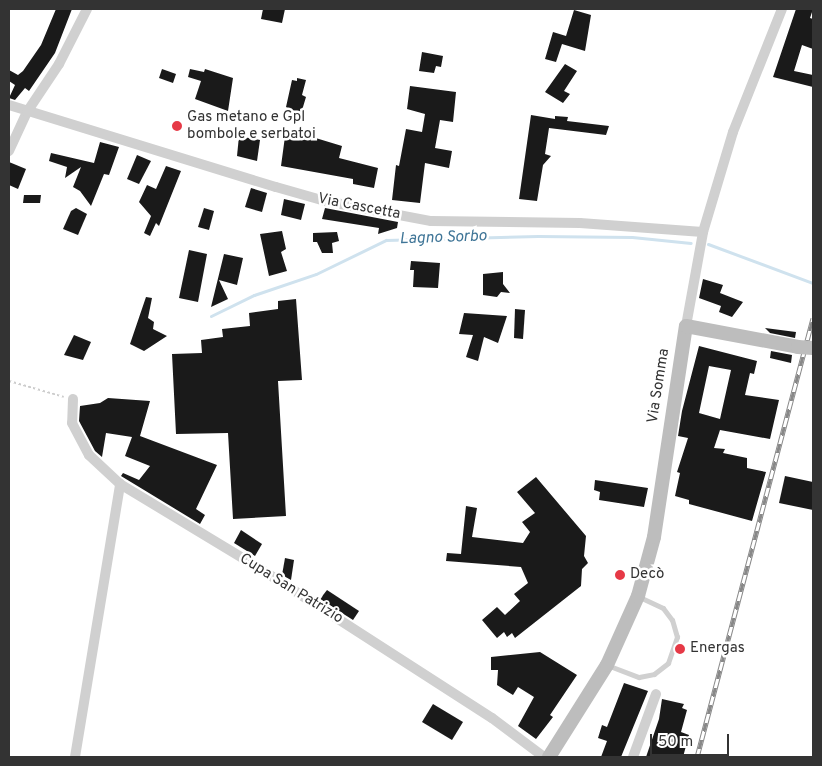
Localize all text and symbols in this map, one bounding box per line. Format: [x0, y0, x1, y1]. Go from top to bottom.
place label: Gas metano e Gpl bombole e serbatoi [187, 108, 316, 143]
marker: Gas metano e Gpl bombole e serbatoi [171, 120, 183, 132]
street label: Via Cascetta [316, 190, 402, 224]
water label: Lagno Sorbo [399, 227, 487, 249]
street label: Via Somma [644, 347, 674, 425]
street label: Cupa San Patrizio [236, 550, 346, 628]
place label: Decò [630, 566, 664, 584]
marker: Decò [614, 569, 626, 581]
place label: Energas [690, 640, 745, 658]
marker: Energas [674, 643, 686, 655]
scale bar [652, 724, 731, 756]
text: 50 m [658, 733, 693, 752]

